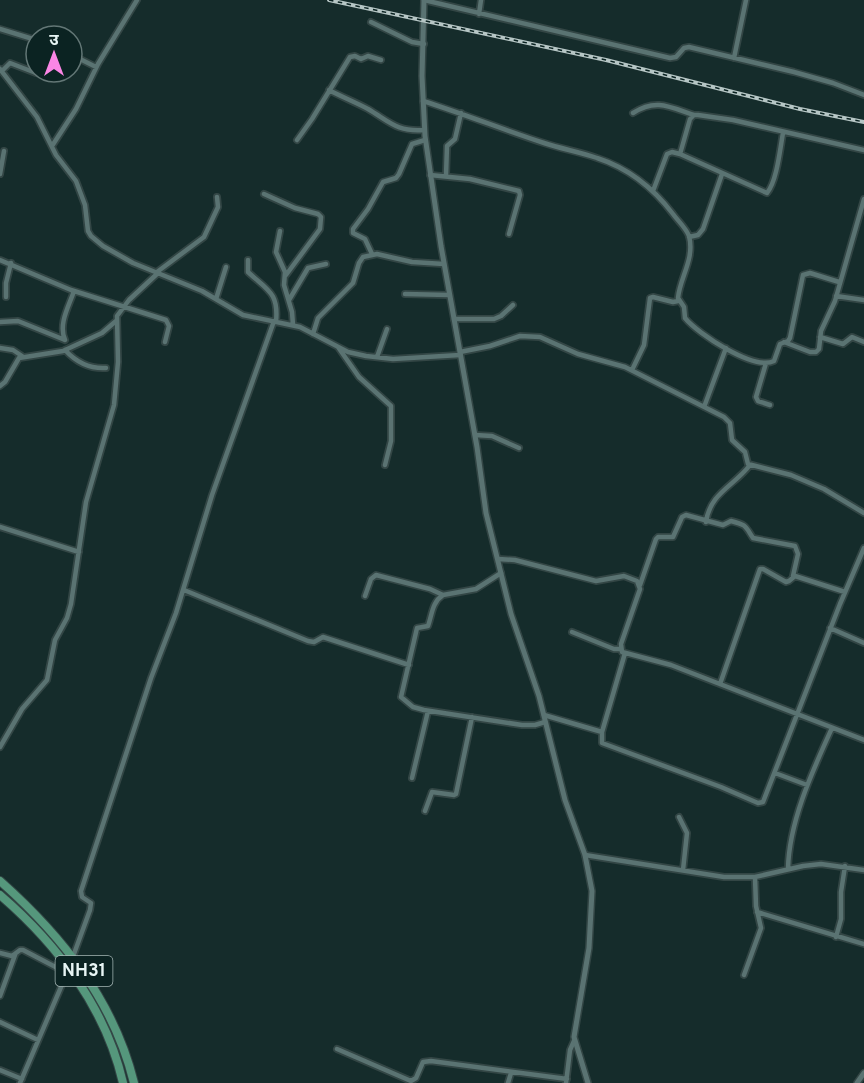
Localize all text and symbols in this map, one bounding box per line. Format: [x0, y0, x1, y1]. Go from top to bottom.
north arrow [24, 24, 84, 84]
text: उ [49, 31, 59, 51]
road number: NH31 [56, 956, 112, 986]

